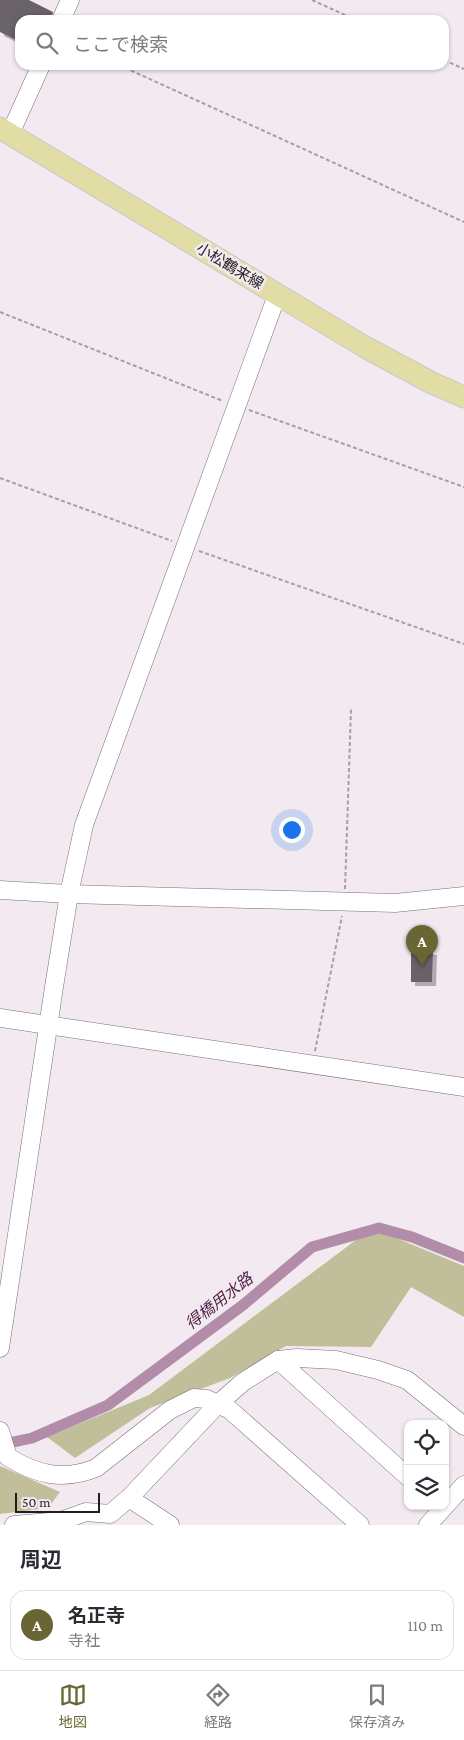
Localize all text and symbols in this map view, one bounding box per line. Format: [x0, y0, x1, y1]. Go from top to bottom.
search box [15, 15, 449, 70]
icon: search [33, 29, 61, 57]
text: ここで検索 [73, 34, 168, 55]
street label: 小松鶴来線 [194, 240, 266, 292]
your location [279, 817, 305, 843]
pin: A [406, 925, 438, 966]
water label: 得橋用水路 [182, 1268, 257, 1332]
map controls [404, 1420, 449, 1510]
button: locate [404, 1420, 449, 1465]
button: layers [404, 1465, 449, 1510]
scale bar [15, 1490, 100, 1513]
text: 50 m [22, 1494, 50, 1510]
text: 周辺 [20, 1548, 62, 1572]
text: 名正寺 [68, 1605, 125, 1626]
text: A [32, 1617, 42, 1634]
text: 110 m [407, 1617, 443, 1634]
text: 寺社 [68, 1632, 100, 1649]
tab: 地図 [59, 1681, 87, 1731]
tab: 経路 [204, 1681, 232, 1731]
tab: 保存済み [349, 1681, 405, 1731]

